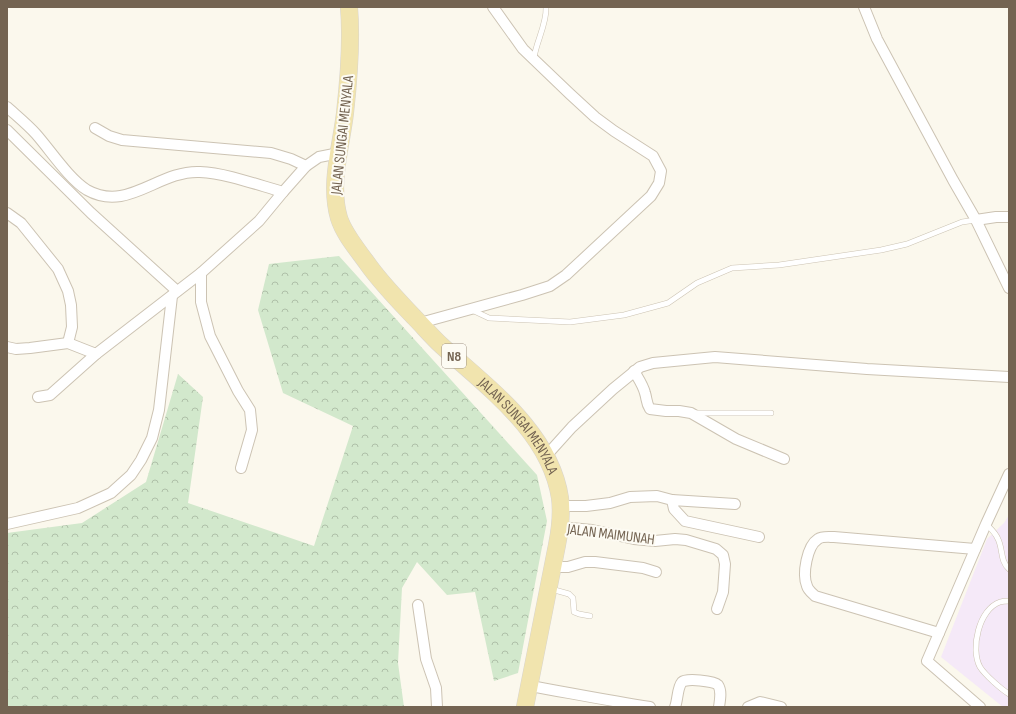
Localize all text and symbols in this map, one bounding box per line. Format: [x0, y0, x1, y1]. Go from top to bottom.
street label: JALAN SUNGAI MENYALA [327, 74, 358, 196]
road number: N8 [442, 344, 466, 368]
street label: JALAN SUNGAI MENYALA [473, 373, 562, 478]
street label: JALAN MAIMUNAH [565, 520, 656, 549]

